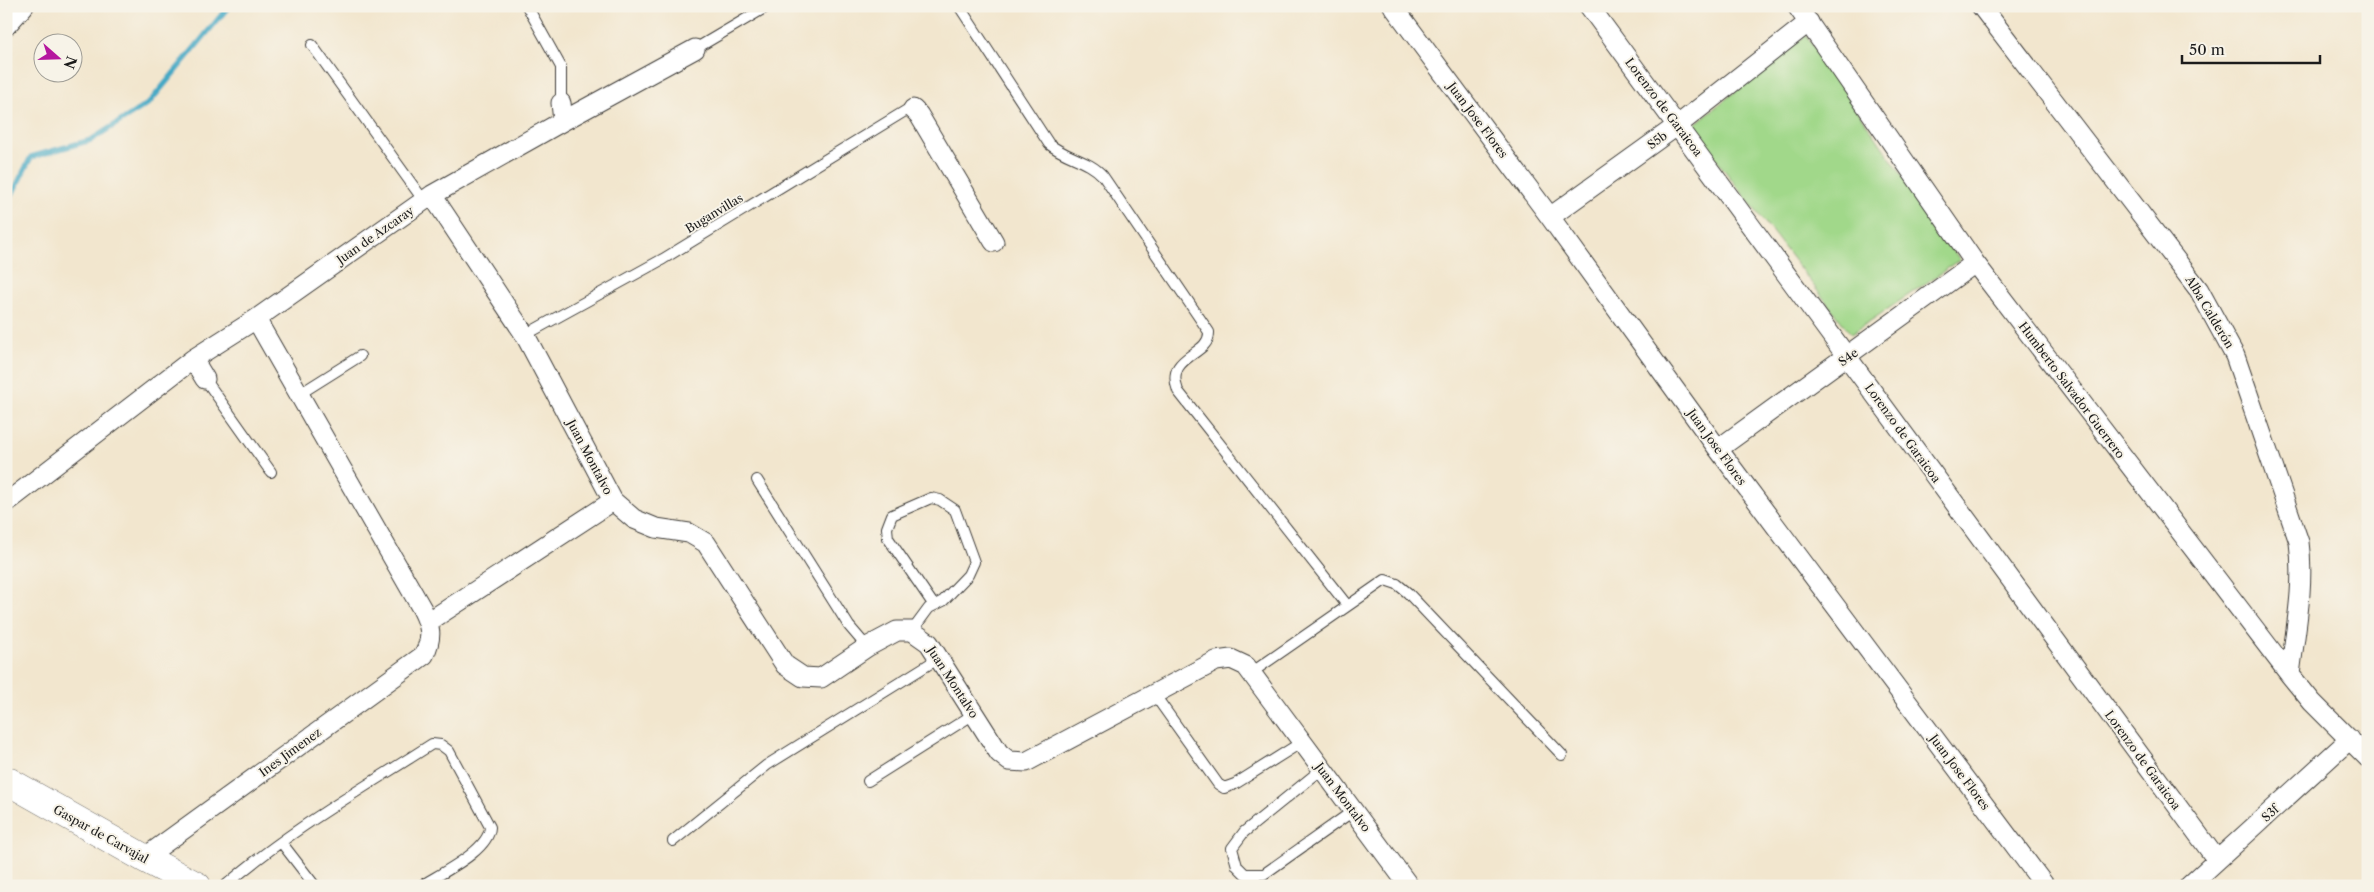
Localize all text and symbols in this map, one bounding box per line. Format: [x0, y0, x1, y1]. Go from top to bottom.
north arrow [32, 32, 82, 82]
scale bar [2182, 32, 2319, 64]
text: 50 m [2189, 40, 2225, 59]
text: N [60, 54, 81, 71]
street label: Lorenzo de Garaicoa [1622, 55, 1706, 160]
street label: Juan Jose Flores [1444, 78, 1511, 161]
street label: S5b [1644, 128, 1670, 152]
street label: Buganvillas [683, 190, 745, 236]
street label: Juan de Azcaray [332, 203, 417, 268]
street label: Alba Calderón [2182, 272, 2238, 351]
street label: Humberto Salvador Guerrero [2016, 319, 2128, 461]
street label: S4e [1835, 345, 1861, 369]
street label: Lorenzo de Garaicoa [1862, 380, 1945, 486]
street label: Juan Jose Flores [1683, 404, 1750, 488]
street label: Juan Montalvo [563, 415, 616, 497]
street label: Juan Montalvo [923, 642, 982, 721]
street label: Lorenzo de Garaicoa [2102, 707, 2185, 813]
street label: Ines Jimenez [256, 724, 324, 780]
street label: Juan Jose Flores [1926, 730, 1993, 813]
street label: Juan Montalvo [1311, 758, 1374, 835]
street label: S3f [2258, 800, 2283, 825]
street label: Gaspar de Carvajal [51, 802, 152, 867]

